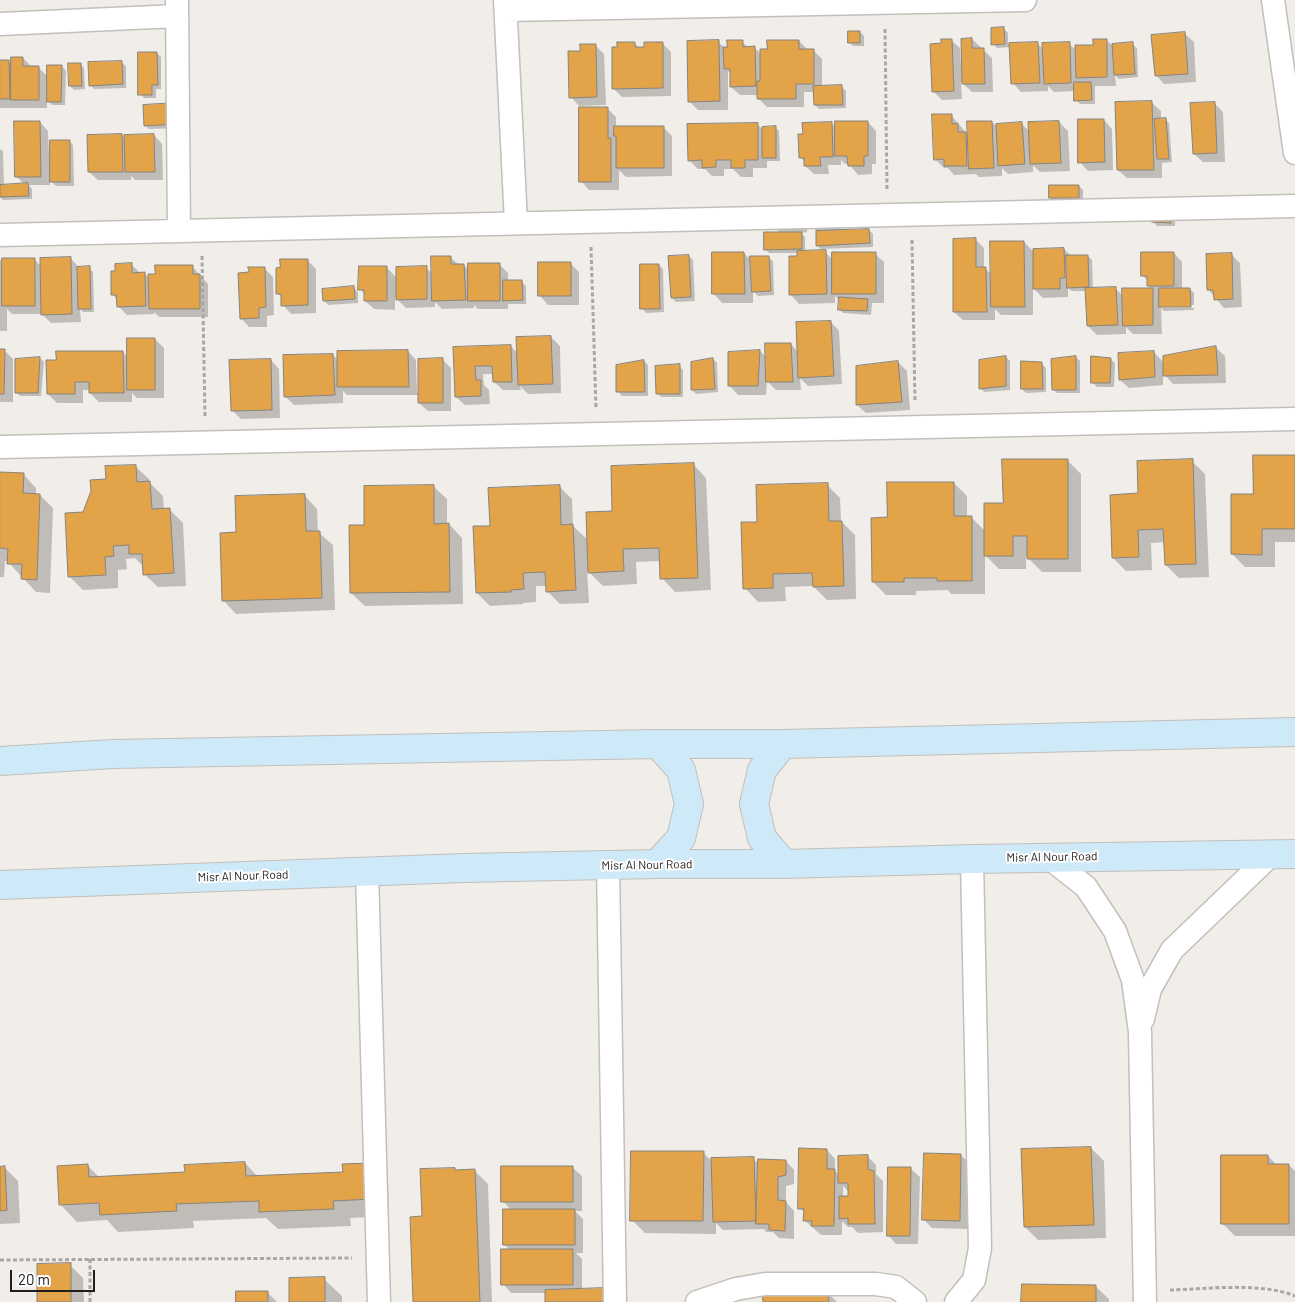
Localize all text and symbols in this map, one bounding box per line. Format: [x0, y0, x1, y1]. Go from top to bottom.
street label: Misr Al Nour Road [1006, 849, 1098, 865]
street label: Misr Al Nour Road [601, 857, 693, 873]
street label: Misr Al Nour Road [197, 867, 289, 885]
scale bar [12, 1260, 98, 1292]
text: 20 m [18, 1270, 50, 1288]

